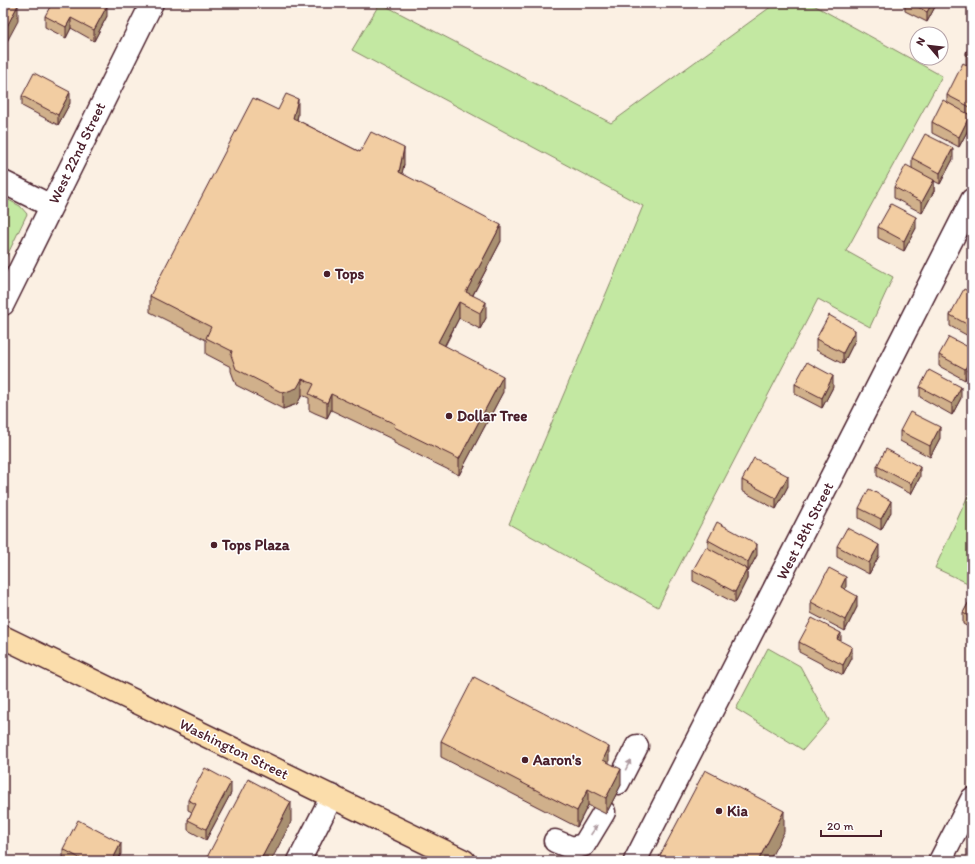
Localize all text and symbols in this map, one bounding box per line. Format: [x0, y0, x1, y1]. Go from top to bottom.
north arrow [909, 26, 949, 66]
text: N [913, 35, 928, 48]
street label: West 22nd Street [45, 99, 110, 207]
place label: Tops [334, 265, 365, 284]
marker: Tops [322, 269, 332, 279]
place label: Dollar Tree [457, 407, 528, 425]
marker: Dollar Tree [444, 411, 454, 421]
street label: West 18th Street [773, 479, 838, 583]
place label: Tops Plaza [221, 536, 290, 555]
marker: Tops Plaza [209, 540, 219, 550]
street label: Washington Street [176, 715, 292, 783]
place label: Aaron's [532, 751, 582, 769]
marker: Aaron's [520, 755, 530, 765]
one-way arrow [625, 759, 631, 770]
place label: Kia [727, 802, 748, 820]
marker: Kia [714, 806, 724, 816]
scale bar [821, 812, 881, 838]
text: 20 m [827, 819, 854, 833]
one-way arrow [590, 825, 598, 835]

